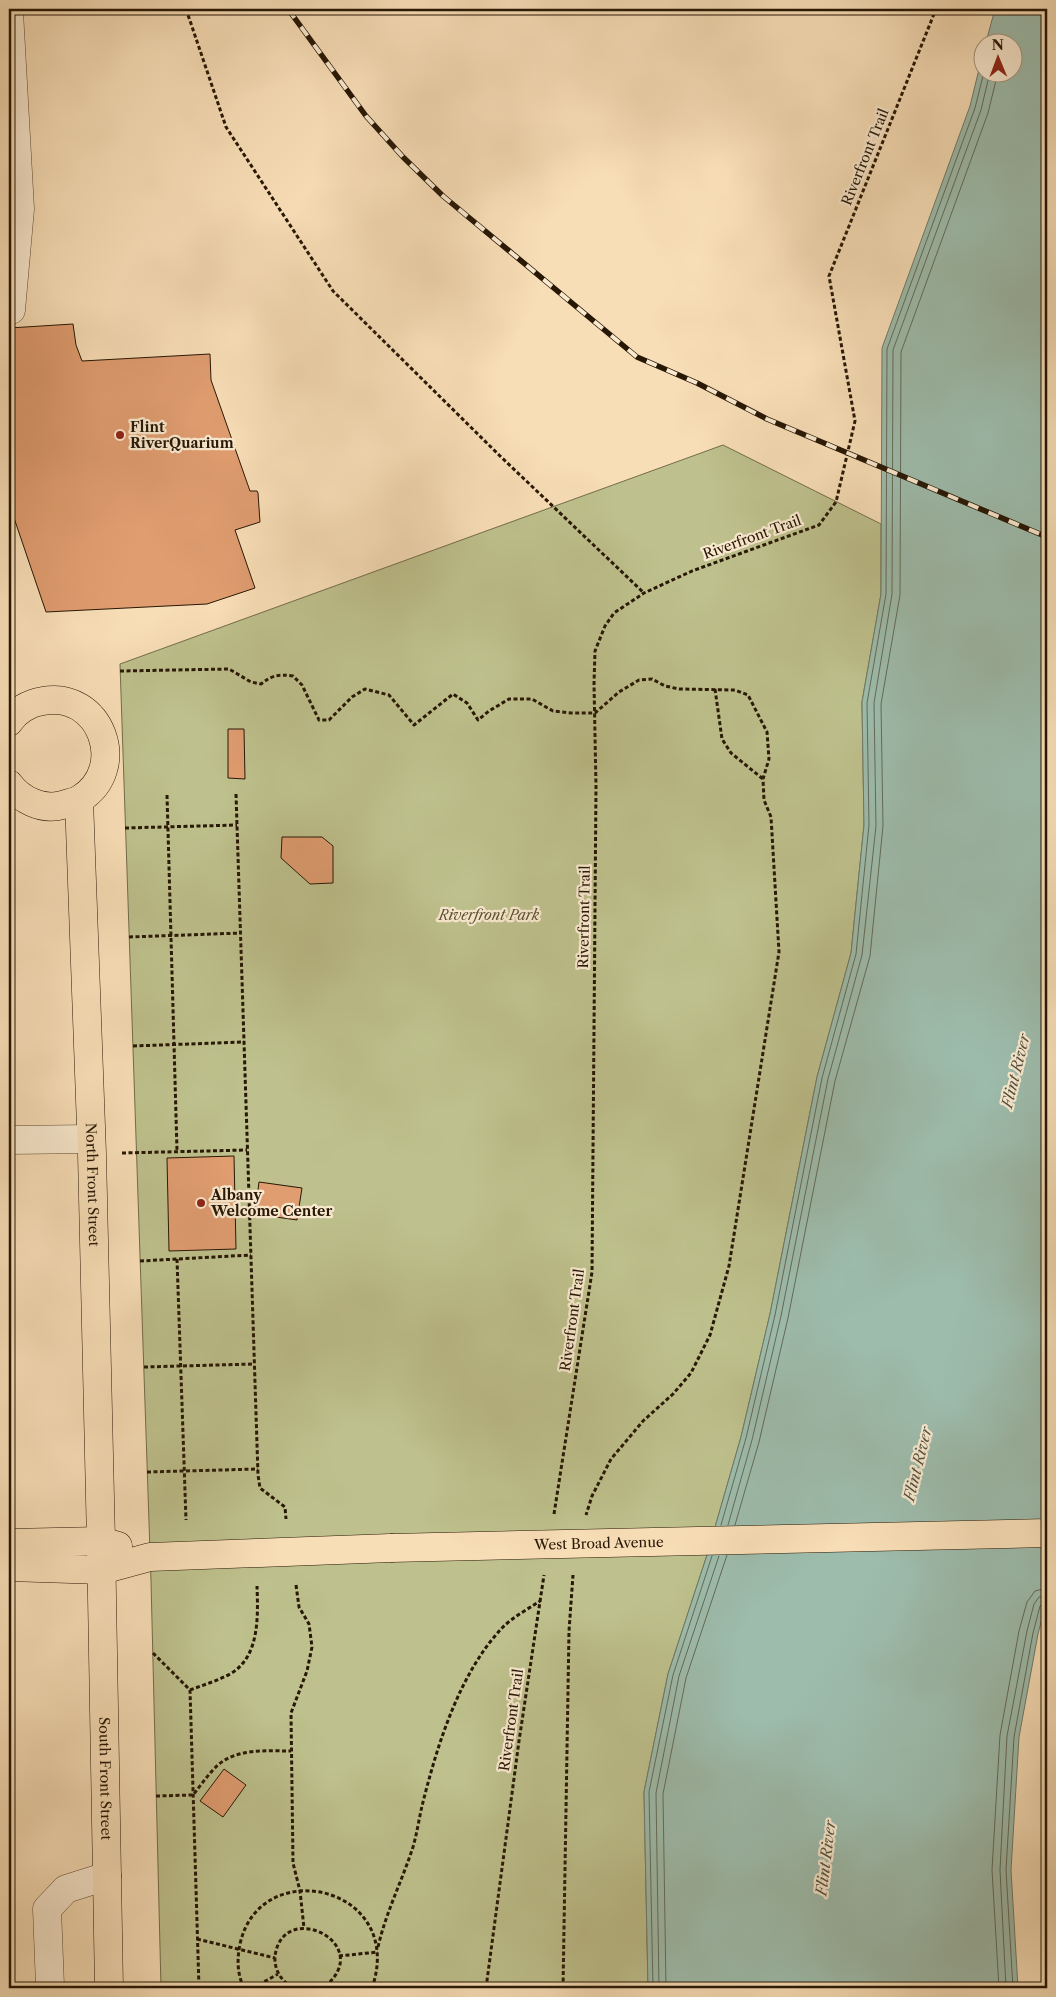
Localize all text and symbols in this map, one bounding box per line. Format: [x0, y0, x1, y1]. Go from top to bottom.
north arrow [974, 32, 1024, 82]
text: N [992, 36, 1004, 54]
street label: Riverfront Trail [837, 106, 893, 208]
place label: Flint RiverQuarium [130, 418, 234, 452]
marker: Flint RiverQuarium [114, 429, 126, 441]
street label: Riverfront Trail [701, 511, 803, 563]
street label: Riverfront Trail [574, 865, 594, 969]
park label: Riverfront Park [438, 906, 540, 924]
water label: Flint River [997, 1031, 1034, 1111]
street label: North Front Street [82, 1123, 103, 1247]
place label: Albany Welcome Center [210, 1186, 332, 1220]
marker: Albany Welcome Center [195, 1197, 207, 1209]
street label: Riverfront Trail [556, 1268, 588, 1372]
water label: Flint River [899, 1424, 936, 1504]
street label: West Broad Avenue [533, 1533, 664, 1554]
street label: Riverfront Trail [495, 1668, 527, 1772]
street label: South Front Street [95, 1717, 115, 1841]
water label: Flint River [811, 1818, 840, 1898]

